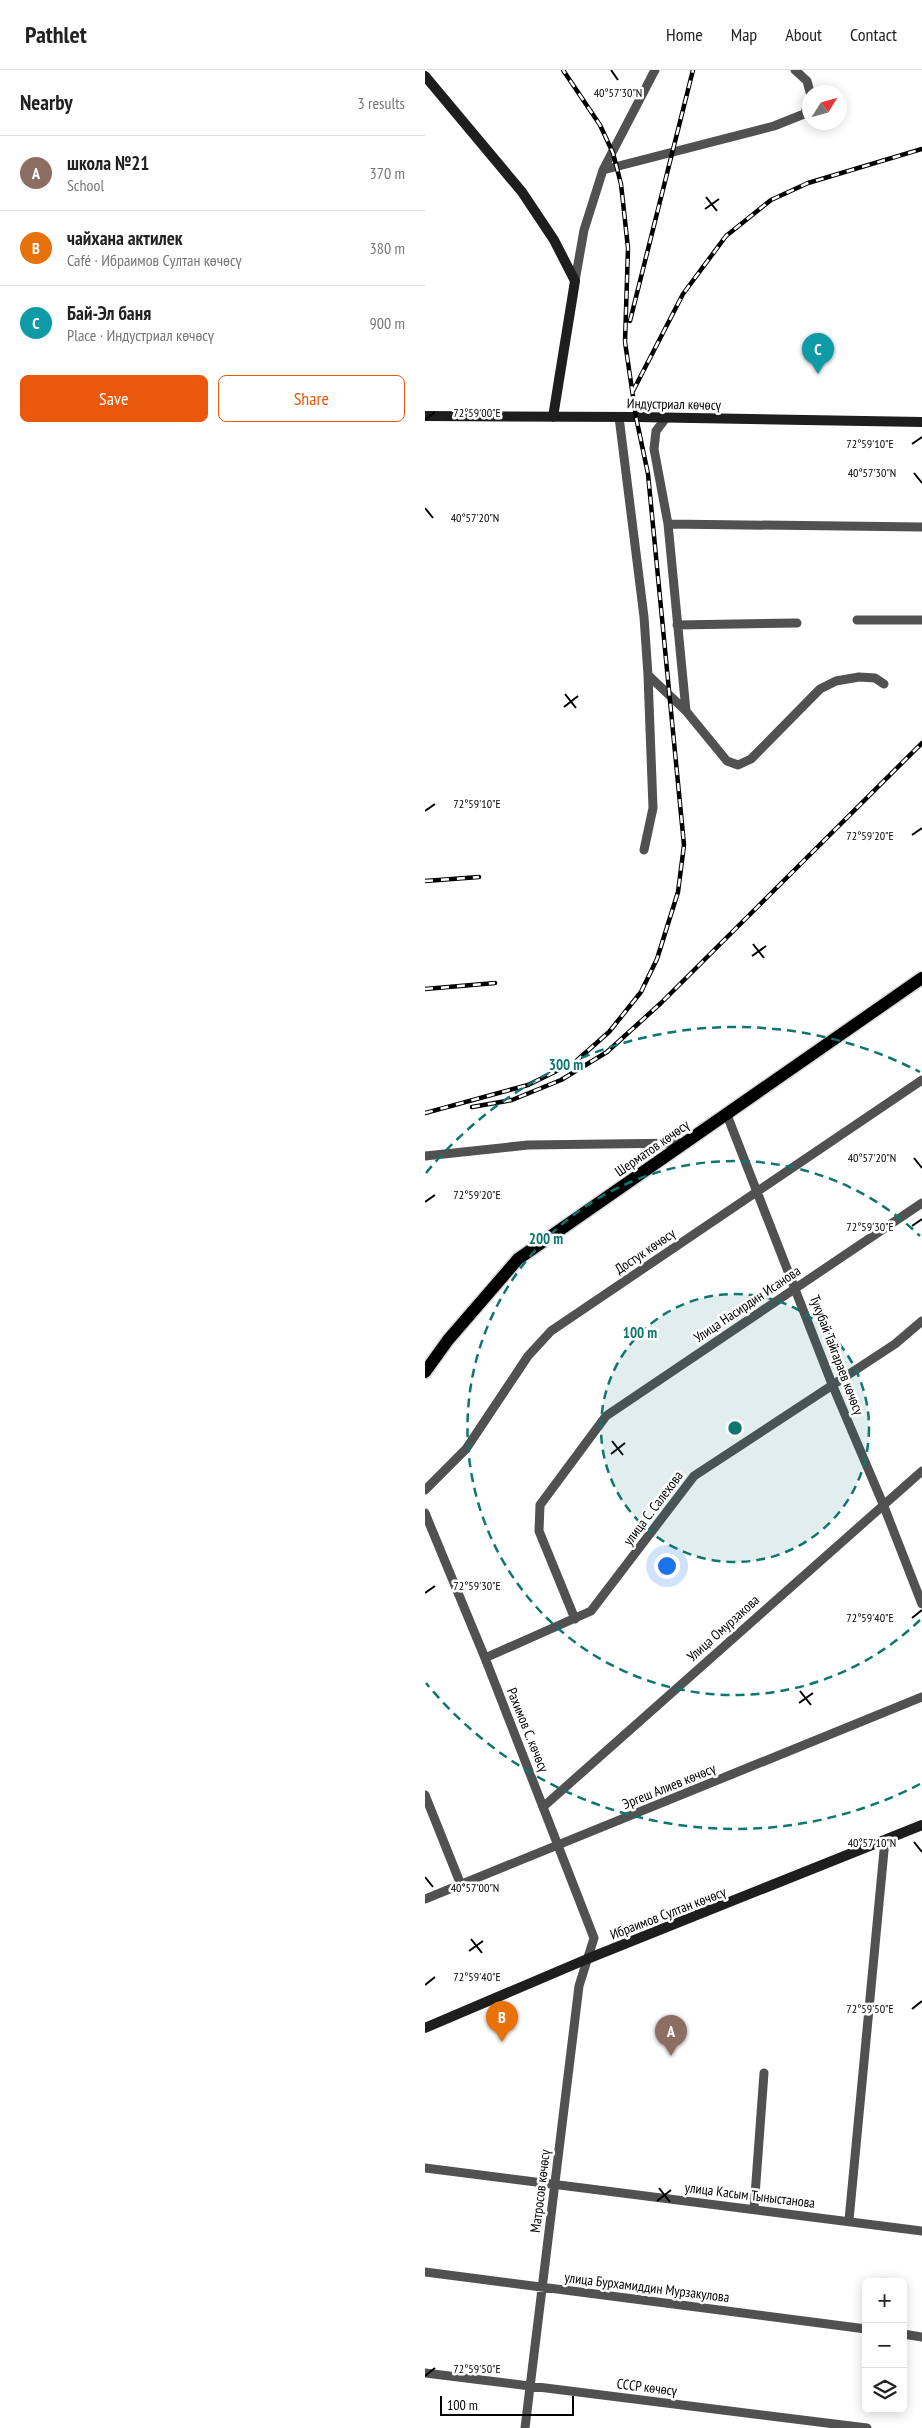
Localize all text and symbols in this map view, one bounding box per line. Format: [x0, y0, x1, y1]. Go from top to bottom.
text: Pathlet [25, 19, 87, 50]
text: Home [666, 23, 703, 46]
text: Map [731, 23, 757, 46]
text: About [785, 23, 822, 46]
text: Contact [850, 23, 897, 46]
text: 40°57'30"N [594, 85, 642, 100]
north arrow [802, 85, 847, 130]
text: Nearby [20, 89, 73, 116]
text: 3 results [358, 93, 405, 113]
text: школа №21 [67, 151, 149, 175]
text: A [32, 163, 40, 183]
text: 370 m [370, 163, 405, 183]
text: School [67, 175, 104, 195]
text: чайхана актилек [67, 226, 183, 250]
text: B [32, 238, 40, 258]
text: 380 m [370, 238, 405, 258]
text: Café · Ибраимов Султан көчөсү [67, 250, 242, 270]
text: Бай-Эл баня [67, 301, 151, 325]
text: C [32, 313, 40, 333]
text: 900 m [370, 313, 405, 333]
text: Place · Индустриал көчөсү [67, 325, 214, 345]
pin: C [802, 333, 834, 374]
button: Save [20, 375, 208, 422]
button: Share [218, 375, 405, 422]
street label: Индустриал көчөсү [627, 394, 722, 414]
text: 72°59'00"E [453, 405, 501, 420]
text: 72°59'10"E [846, 436, 894, 451]
text: 40°57'30"N [848, 465, 896, 480]
text: 40°57'20"N [451, 510, 499, 525]
text: 72°59'10"E [453, 796, 501, 811]
text: 72°59'20"E [846, 828, 894, 843]
text: 300 m [549, 1055, 583, 1074]
street label: Шерматов көчөсү [611, 1115, 693, 1180]
text: 40°57'20"N [848, 1150, 896, 1165]
text: 72°59'20"E [453, 1187, 501, 1202]
text: 72°59'30"E [846, 1219, 894, 1234]
street label: Достук көчөсү [611, 1224, 679, 1278]
text: 200 m [529, 1229, 563, 1248]
street label: Улица Насирдин Исанова [690, 1262, 804, 1346]
street label: Тукубай Тайгараев көчөсү [806, 1293, 868, 1418]
text: 100 m [623, 1323, 657, 1342]
centre of rings [726, 1419, 744, 1437]
street label: улица С. Салехова [619, 1467, 687, 1549]
your location [654, 1553, 680, 1579]
text: 72°59'30"E [453, 1578, 501, 1593]
street label: Улица Омурзакова [683, 1591, 763, 1665]
text: 72°59'40"E [846, 1610, 894, 1625]
street label: Рахимов С. көчөсү [503, 1685, 553, 1775]
street label: Эргеш Алиев көчөсү [620, 1759, 719, 1813]
text: 40°57'10"N [848, 1835, 896, 1850]
text: 40°57'00"N [451, 1880, 499, 1895]
street label: Ибраимов Султан көчөсү [607, 1882, 729, 1943]
text: 72°59'40"E [453, 1969, 501, 1984]
pin: B [486, 2001, 518, 2042]
text: 72°59'50"E [846, 2001, 894, 2016]
pin: A [655, 2015, 687, 2056]
street label: Матросов көчөсү [526, 2148, 554, 2234]
street label: улица Касым Тыныстанова [684, 2178, 816, 2212]
street label: улица Бурхамиддин Мурзакулова [564, 2268, 730, 2306]
map controls [862, 2278, 907, 2413]
button: + [862, 2278, 907, 2323]
button: − [862, 2323, 907, 2368]
text: 72°59'50"E [453, 2361, 501, 2376]
button: layers [862, 2368, 907, 2413]
street label: СССР көчөсү [616, 2374, 679, 2400]
scale bar [440, 2393, 574, 2416]
text: 100 m [447, 2396, 478, 2414]

